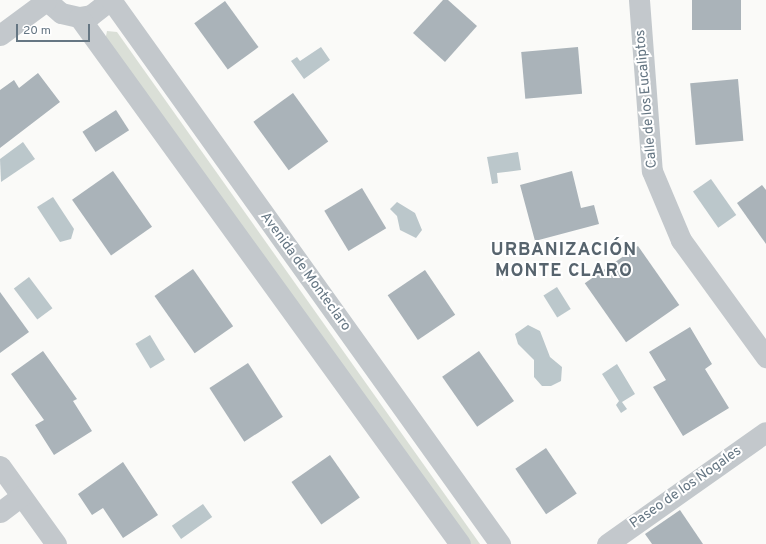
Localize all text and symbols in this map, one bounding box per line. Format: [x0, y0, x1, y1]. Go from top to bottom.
scale bar [18, 16, 92, 42]
text: 20 m [23, 23, 51, 39]
street label: Calle de los Eucaliptos [633, 29, 661, 169]
street label: Avenida de Monteclaro [256, 209, 354, 335]
district label: URBANIZACIÓN MONTE CLARO [491, 241, 637, 284]
street label: Paseo de los Nogales [627, 443, 745, 533]

